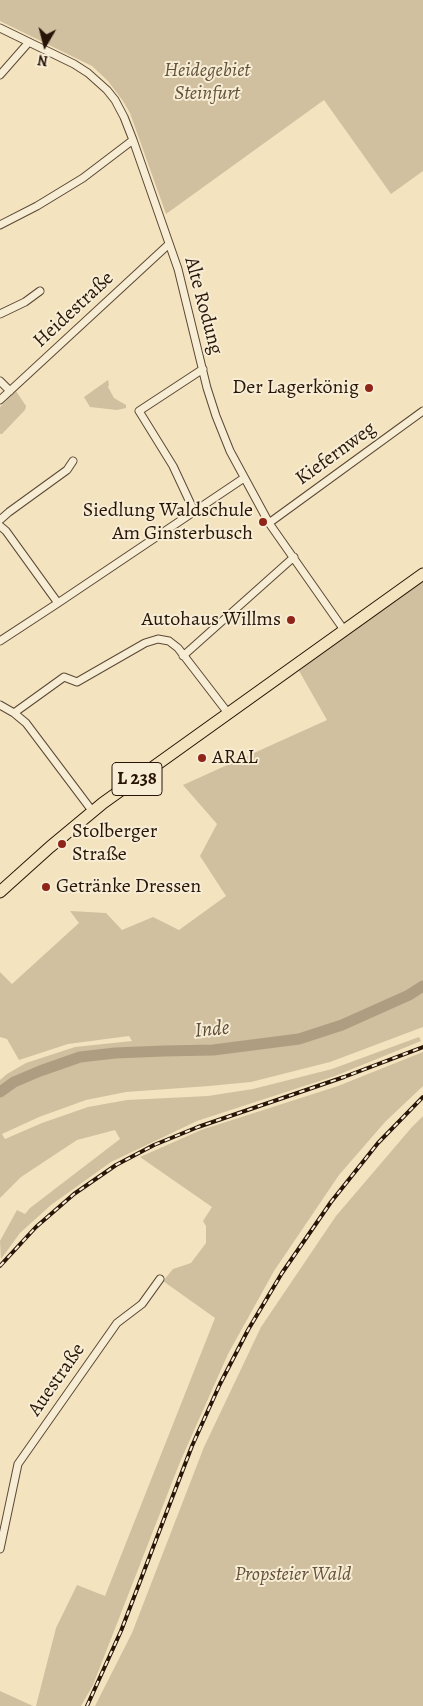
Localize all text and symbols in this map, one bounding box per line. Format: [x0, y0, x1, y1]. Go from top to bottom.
north arrow [20, 20, 70, 70]
text: N [36, 50, 49, 70]
park label: Heidegebiet Steinfurt [164, 59, 250, 106]
street label: Alte Rodung [178, 255, 228, 357]
street label: Heidestraße [29, 267, 119, 353]
place label: Der Lagerkönig [232, 376, 359, 400]
marker: Der Lagerkönig [363, 382, 375, 394]
street label: Kiefernweg [291, 417, 381, 491]
place label: Siedlung Waldschule Am Ginsterbusch [83, 499, 253, 546]
marker: Siedlung Waldschule Am Ginsterbusch [257, 516, 269, 528]
place label: Autohaus Willms [142, 608, 281, 632]
marker: Autohaus Willms [285, 614, 297, 626]
place label: ARAL [212, 746, 258, 770]
marker: ARAL [196, 752, 208, 764]
road number: L 238 [112, 762, 162, 796]
place label: Stolberger Straße [72, 820, 157, 867]
marker: Stolberger Straße [56, 838, 68, 850]
place label: Getränke Dressen [56, 875, 201, 899]
marker: Getränke Dressen [40, 881, 52, 893]
water label: Inde [194, 1016, 230, 1044]
street label: Auestraße [23, 1339, 91, 1421]
park label: Propsteier Wald [235, 1563, 351, 1587]

